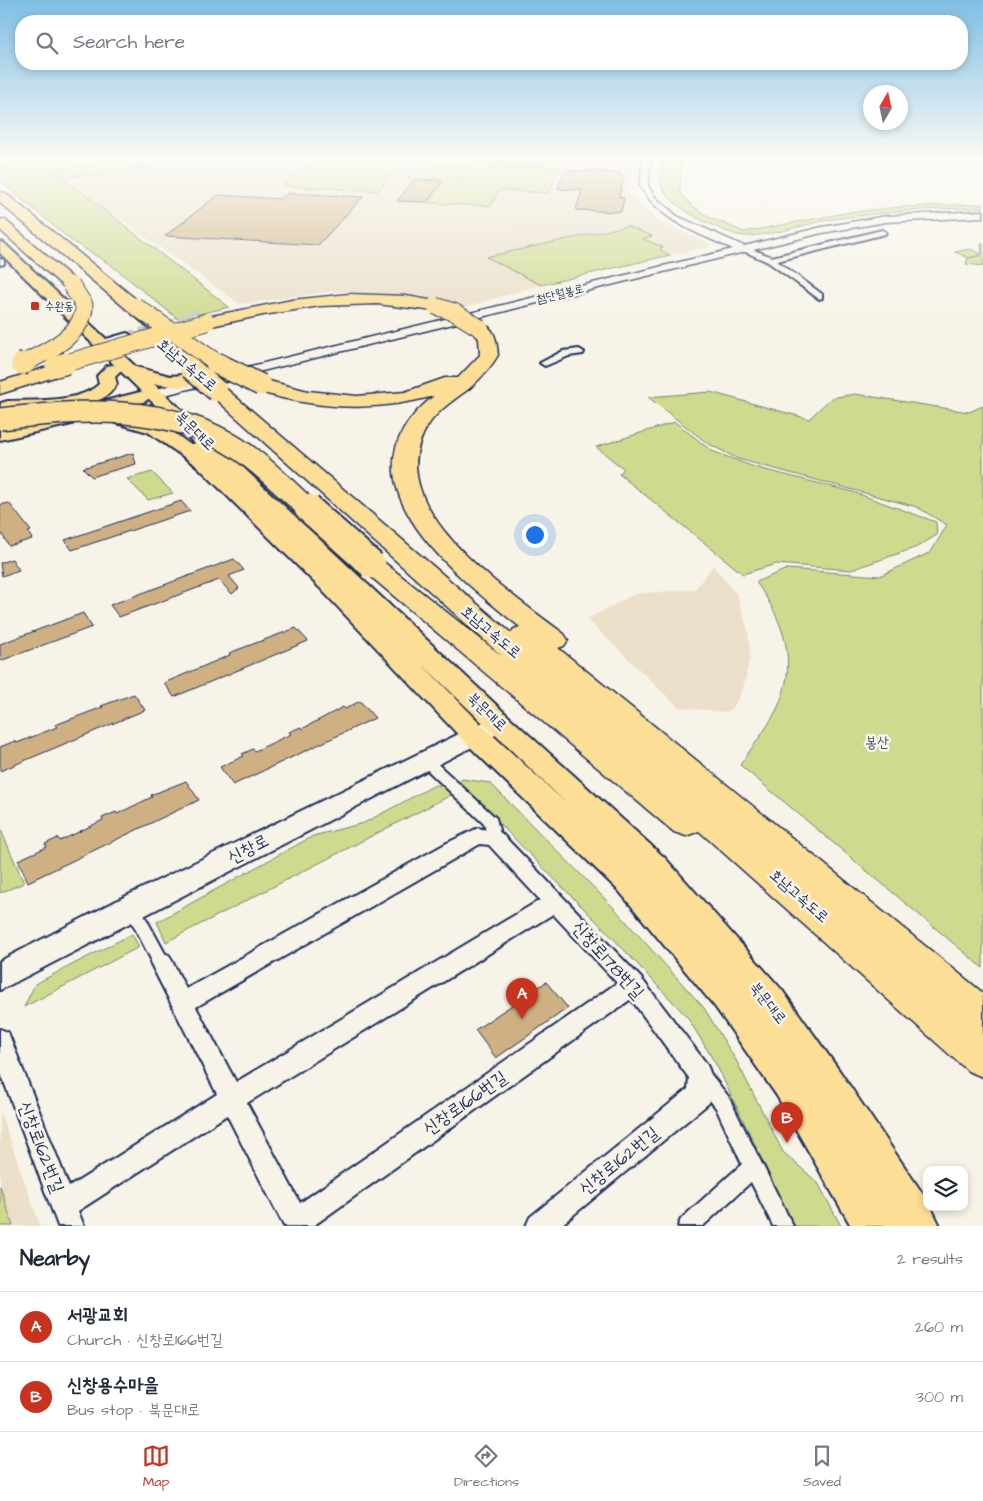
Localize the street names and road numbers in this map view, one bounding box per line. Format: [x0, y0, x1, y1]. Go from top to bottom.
street label: 첨단월봉로 [535, 280, 585, 308]
street label: 호남고속도로 [153, 334, 221, 396]
street label: 북문대로 [170, 407, 220, 455]
street label: 호남고속도로 [457, 601, 525, 663]
street label: 북문대로 [462, 688, 512, 736]
street label: 신창로 [223, 828, 273, 870]
street label: 호남고속도로 [765, 864, 833, 928]
street label: 신창로178번길 [566, 915, 650, 1005]
street label: 북문대로 [745, 978, 791, 1028]
street label: 신창로166번길 [418, 1065, 512, 1141]
street label: 신창로162번길 [12, 1098, 70, 1197]
street label: 신창로162번길 [574, 1121, 665, 1201]

